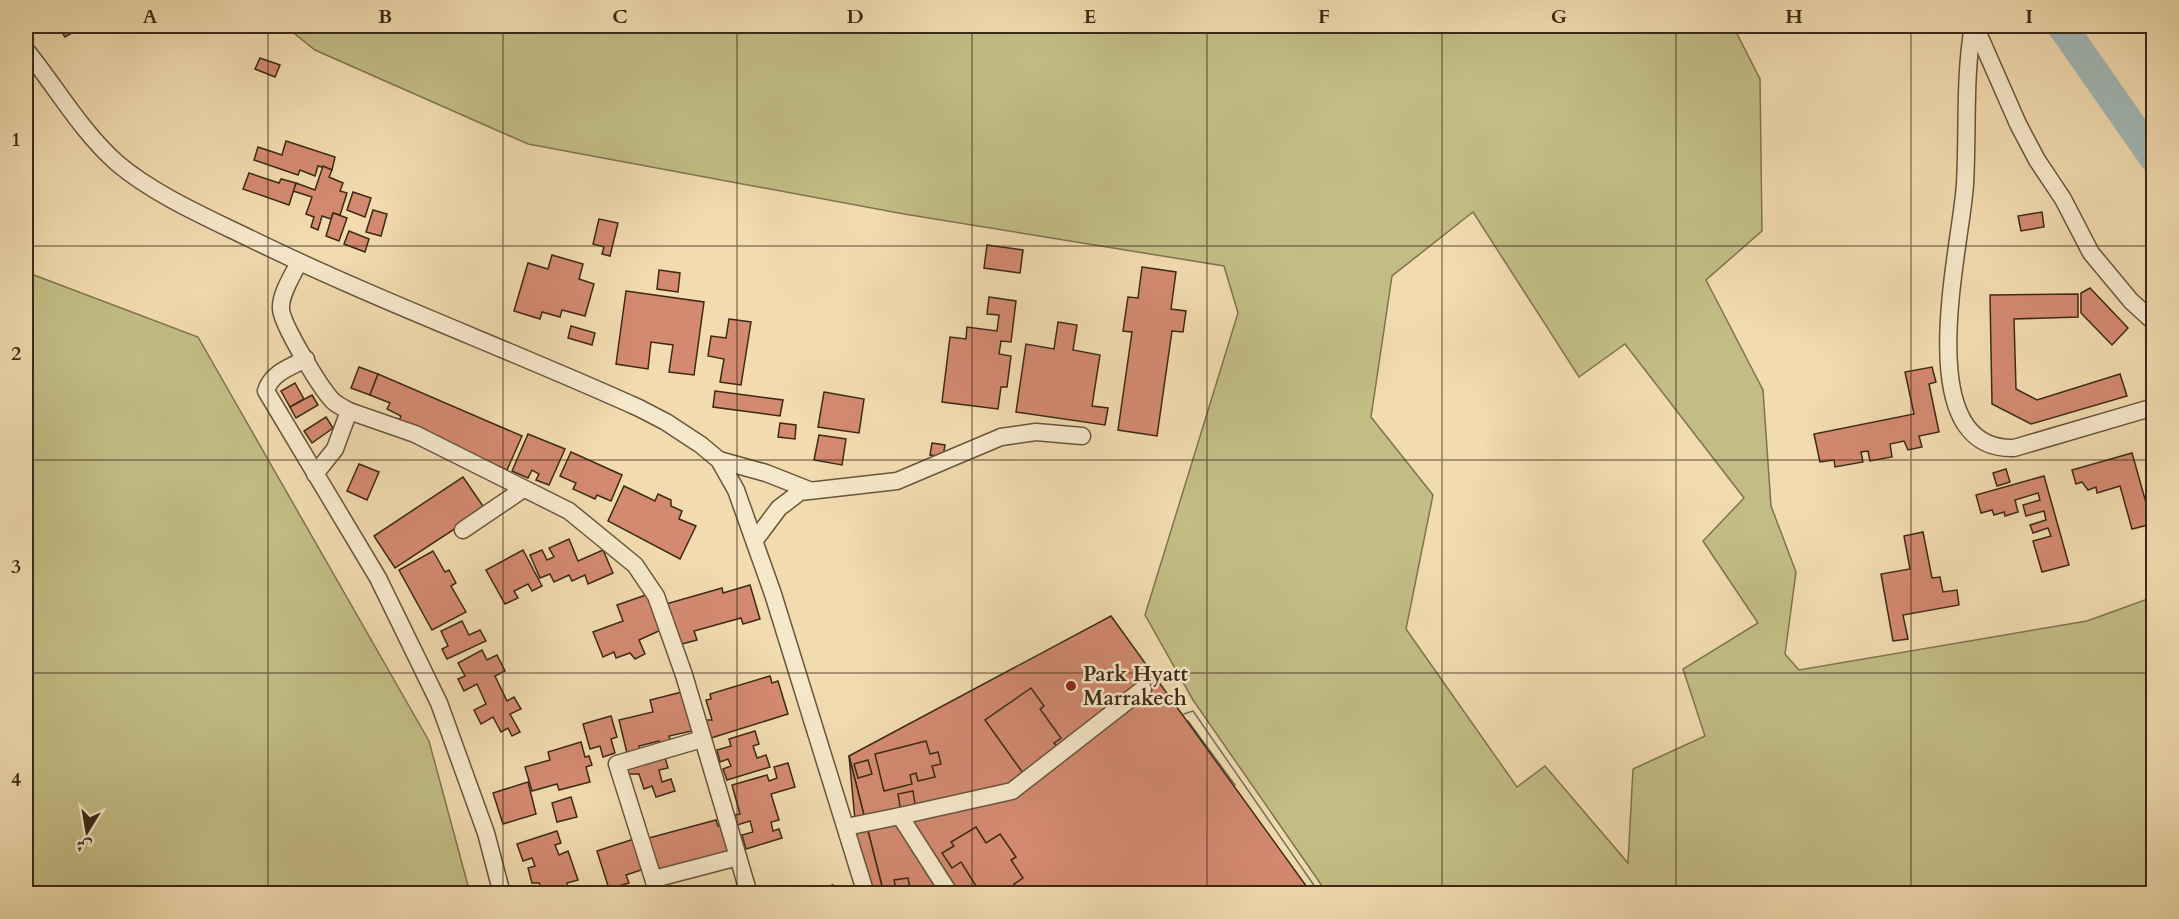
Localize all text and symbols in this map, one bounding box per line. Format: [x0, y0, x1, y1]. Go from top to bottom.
text: A [142, 3, 158, 30]
text: B [378, 3, 392, 30]
text: C [612, 3, 628, 30]
text: D [846, 3, 864, 30]
text: E [1084, 3, 1096, 30]
text: F [1318, 3, 1330, 30]
text: G [1551, 3, 1567, 30]
text: H [1785, 3, 1803, 30]
text: I [2025, 3, 2033, 30]
text: 1 [11, 126, 21, 153]
text: 2 [11, 340, 21, 367]
text: 3 [11, 553, 21, 580]
place label: Park Hyatt Marrakech [1083, 660, 1188, 713]
marker: Park Hyatt Marrakech [1064, 679, 1078, 693]
text: 4 [11, 766, 21, 793]
north arrow [57, 802, 117, 862]
text: ش [74, 833, 94, 858]

